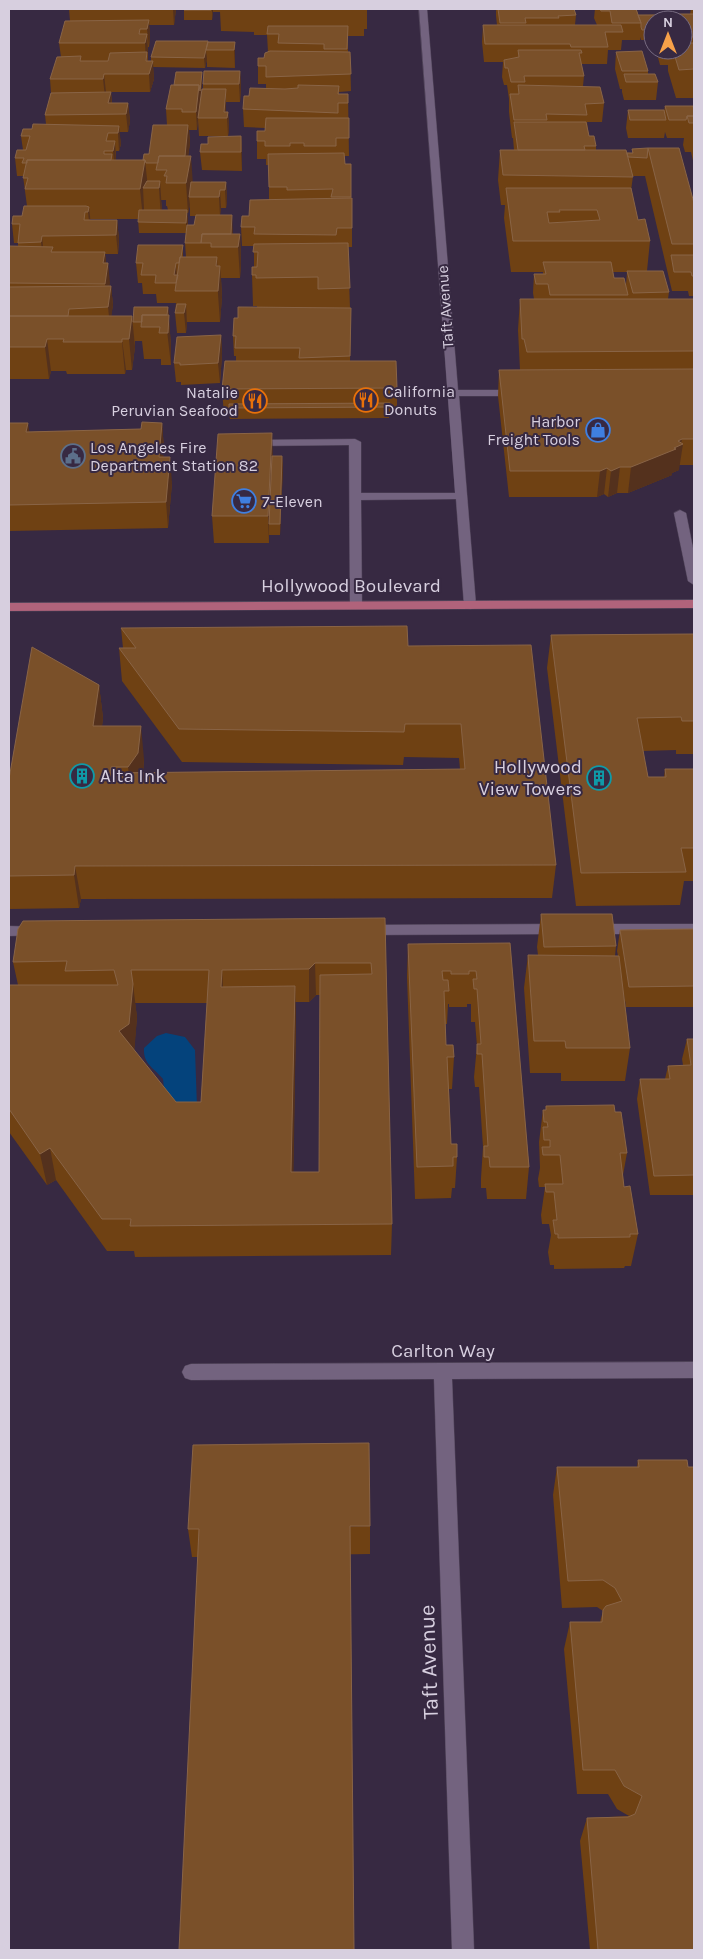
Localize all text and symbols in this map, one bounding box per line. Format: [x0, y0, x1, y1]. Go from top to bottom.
north arrow [643, 10, 693, 60]
text: N [663, 14, 673, 31]
street label: Taft Avenue [433, 265, 457, 349]
place label: California Donuts [384, 382, 455, 419]
place label: Natalie Peruvian Seafood [111, 383, 238, 420]
restaurant icon: California Donuts [353, 387, 379, 413]
restaurant icon: Natalie Peruvian Seafood [242, 388, 268, 414]
place label: Harbor Freight Tools [487, 412, 580, 449]
shop icon: Harbor Freight Tools [585, 417, 611, 443]
place label: Los Angeles Fire Department Station 82 [90, 438, 258, 475]
public building icon: Los Angeles Fire Department Station 82 [60, 443, 86, 469]
supermarket icon: 7-Eleven [231, 488, 257, 514]
place label: 7-Eleven [262, 492, 323, 511]
street label: Hollywood Boulevard [261, 575, 441, 597]
place label: Hollywood View Towers [479, 756, 582, 800]
building icon: Alta Ink [69, 763, 95, 789]
place label: Alta Ink [100, 765, 166, 787]
building icon: Hollywood View Towers [586, 765, 612, 791]
street label: Carlton Way [391, 1340, 495, 1362]
street label: Taft Avenue [414, 1604, 444, 1720]

